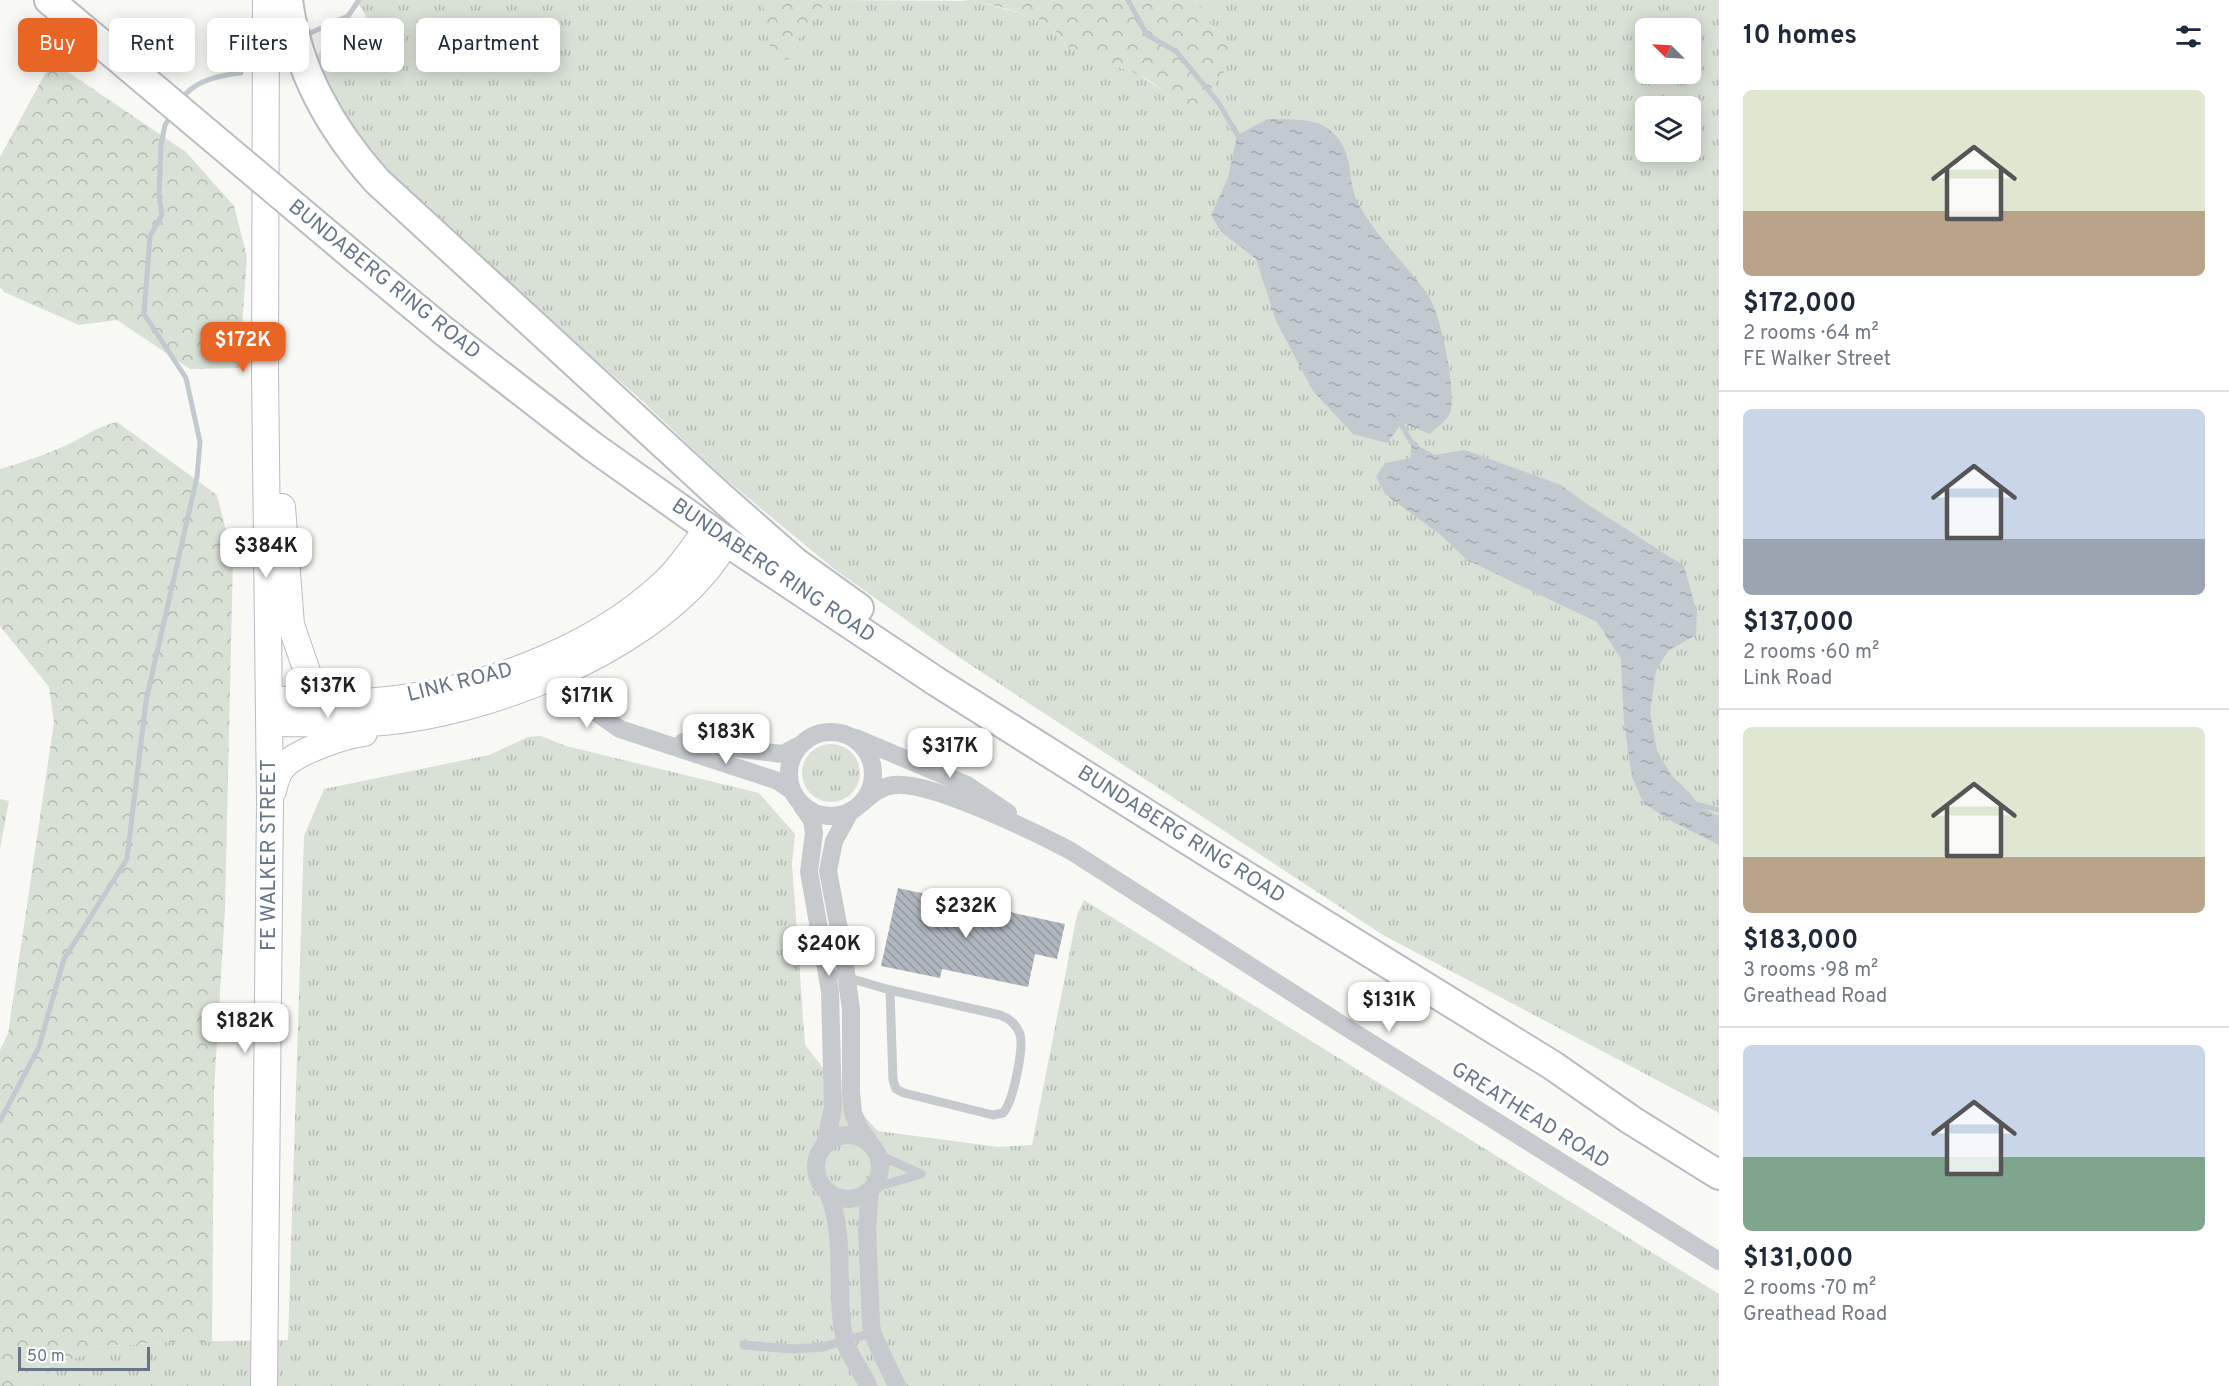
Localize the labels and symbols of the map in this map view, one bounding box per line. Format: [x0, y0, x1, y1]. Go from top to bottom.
north arrow [1635, 18, 1701, 84]
street label: BUNDABERG RING ROAD [282, 194, 486, 366]
pin: $172K [201, 322, 285, 373]
street label: BUNDABERG RING ROAD [666, 493, 880, 649]
pin: $384K [224, 528, 308, 579]
street label: LINK ROAD [404, 657, 516, 709]
pin: $137K [286, 668, 370, 719]
pin: $171K [545, 678, 629, 729]
pin: $183K [684, 714, 768, 765]
pin: $317K [908, 728, 992, 779]
street label: FE WALKER STREET [256, 759, 283, 951]
street label: BUNDABERG RING ROAD [1072, 760, 1290, 910]
pin: $232K [924, 888, 1008, 939]
pin: $240K [787, 926, 871, 977]
pin: $131K [1347, 982, 1431, 1033]
pin: $182K [203, 1003, 287, 1054]
street label: GREATHEAD ROAD [1446, 1056, 1614, 1176]
scale bar [18, 1344, 150, 1372]

